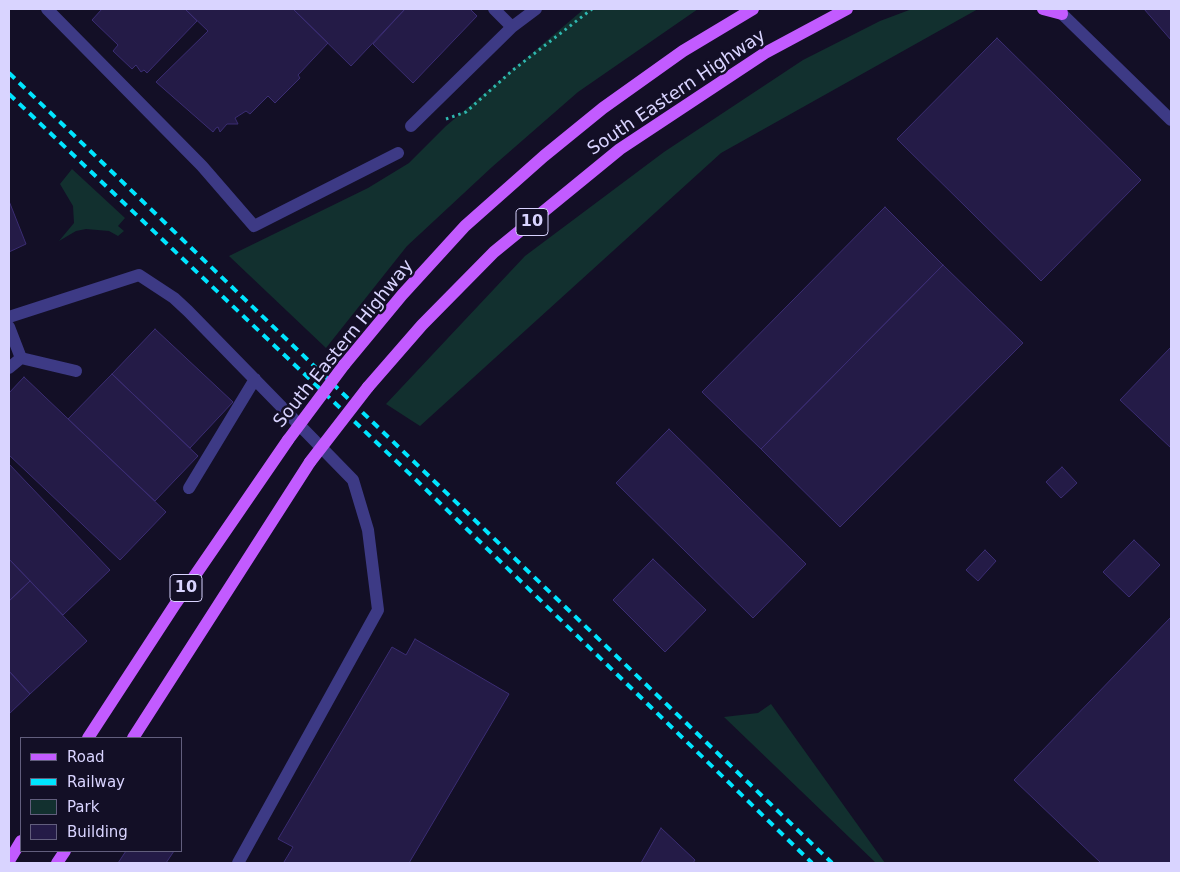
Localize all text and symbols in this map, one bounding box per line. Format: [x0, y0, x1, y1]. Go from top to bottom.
street label: South Eastern Highway [584, 25, 770, 161]
road number: 10 [516, 208, 548, 236]
street label: South Eastern Highway [270, 256, 418, 432]
road number: 10 [170, 574, 202, 602]
legend [20, 737, 182, 852]
text: Road [67, 748, 105, 766]
text: Railway [67, 773, 125, 791]
text: Park [67, 798, 99, 816]
text: Building [67, 823, 128, 841]

